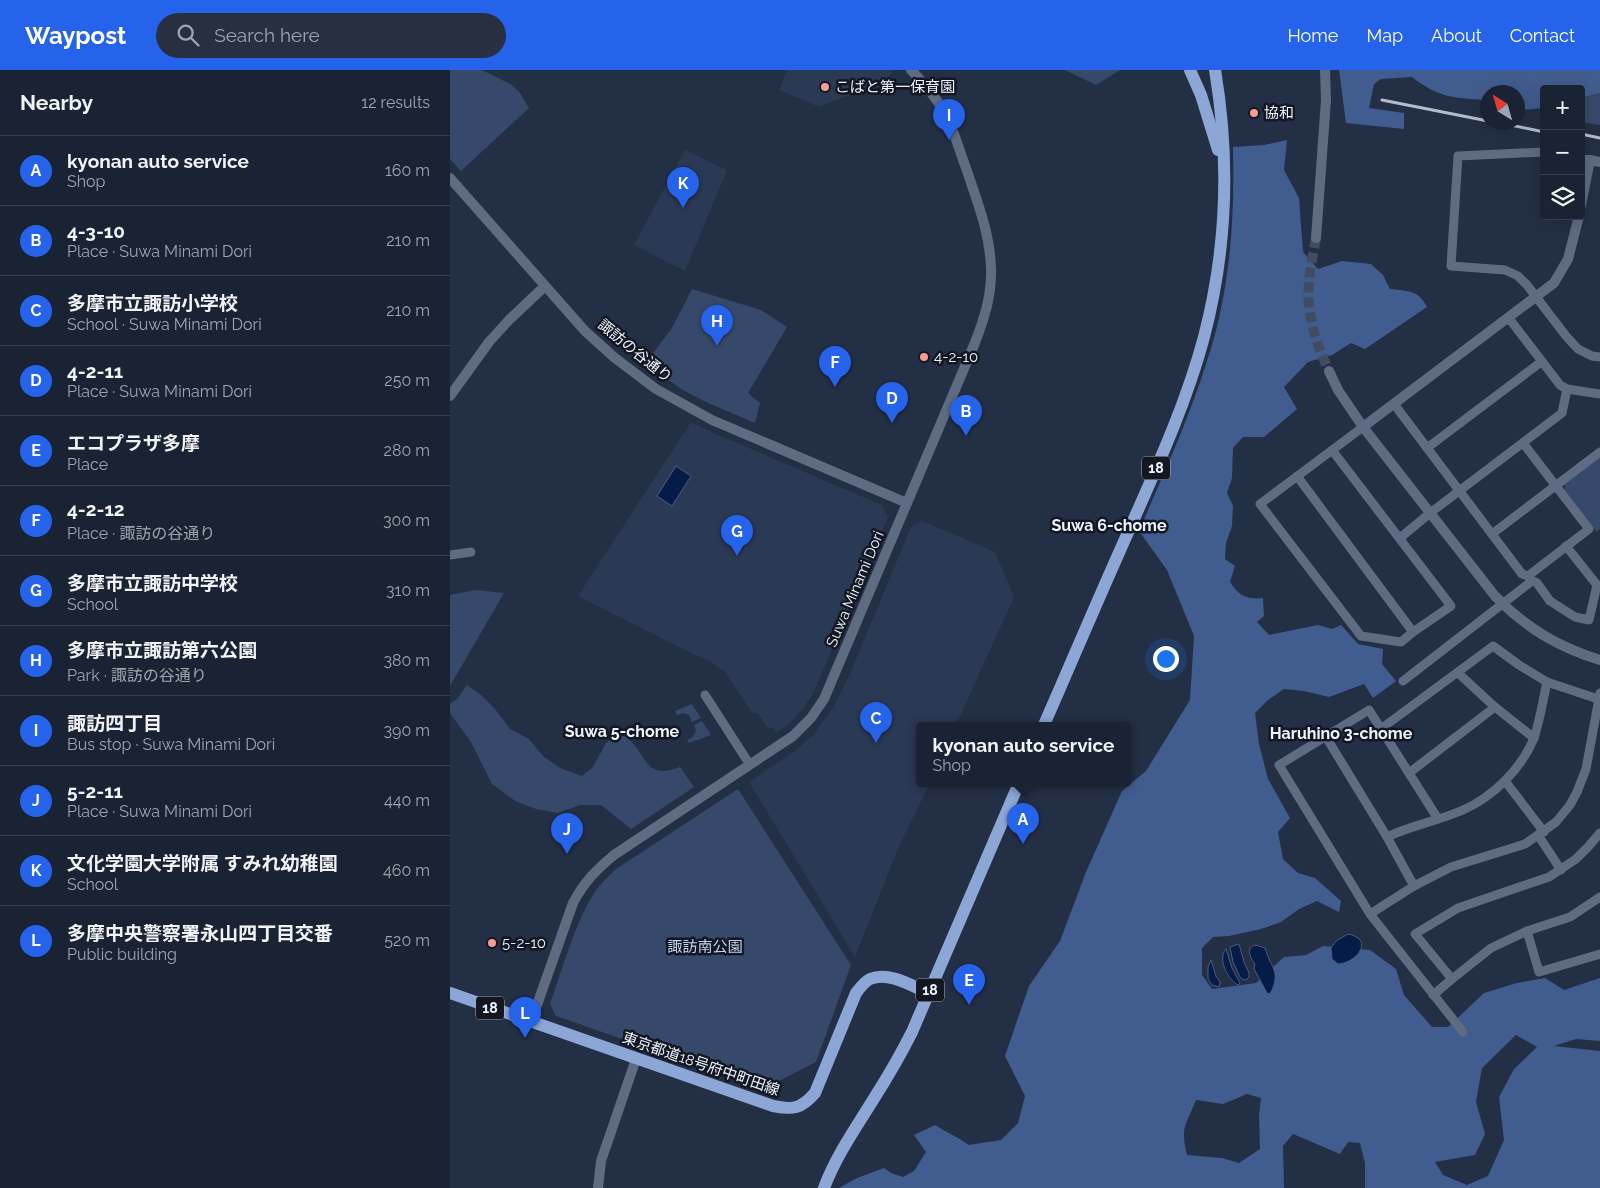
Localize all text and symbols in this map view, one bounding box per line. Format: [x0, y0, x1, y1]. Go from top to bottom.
search box [156, 13, 506, 58]
text: Waypost [25, 21, 126, 50]
icon: search [174, 21, 202, 49]
text: Search here [214, 24, 320, 46]
text: Home [1287, 25, 1338, 46]
text: Map [1366, 25, 1403, 46]
text: About [1431, 25, 1482, 46]
text: Contact [1510, 25, 1575, 46]
place label: こばと第一保育園 [835, 78, 955, 96]
marker: こばと第一保育園 [819, 81, 831, 93]
north arrow [1480, 85, 1525, 130]
map controls [1540, 85, 1585, 220]
button: + [1540, 85, 1585, 130]
text: Nearby [20, 90, 93, 115]
text: 12 results [361, 93, 430, 112]
pin: I [933, 99, 965, 140]
place label: 協和 [1264, 104, 1294, 122]
marker: 協和 [1248, 107, 1260, 119]
button: − [1540, 130, 1585, 175]
text: kyonan auto service [67, 150, 249, 172]
text: A [31, 161, 41, 180]
text: 160 m [385, 161, 430, 180]
pin: K [667, 167, 699, 208]
text: Shop [67, 172, 105, 191]
button: layers [1540, 175, 1585, 220]
text: 4-3-10 [67, 220, 125, 242]
text: B [31, 231, 41, 250]
text: 210 m [386, 231, 430, 250]
text: Place · Suwa Minami Dori [67, 242, 252, 261]
text: 多摩市立諏訪小学校 [67, 292, 238, 314]
text: C [31, 301, 41, 320]
text: 210 m [386, 301, 430, 320]
pin: H [701, 305, 733, 346]
text: School · Suwa Minami Dori [67, 315, 262, 334]
street label: 諏訪の谷通り [594, 316, 676, 386]
pin: F [819, 346, 851, 387]
place label: 4-2-10 [934, 348, 978, 366]
marker: 4-2-10 [918, 351, 930, 363]
text: 4-2-11 [67, 360, 123, 382]
text: D [30, 371, 42, 390]
text: 250 m [384, 371, 430, 390]
text: Place · Suwa Minami Dori [67, 382, 252, 401]
pin: D [876, 382, 908, 423]
pin: B [950, 395, 982, 436]
text: エコプラザ多摩 [67, 432, 200, 454]
text: E [31, 441, 41, 460]
text: 280 m [384, 441, 430, 460]
text: Place [67, 455, 108, 474]
road number: 18 [1142, 456, 1170, 479]
text: 4-2-12 [67, 498, 125, 520]
text: F [31, 511, 41, 530]
text: 300 m [383, 511, 430, 530]
pin: G [721, 515, 753, 556]
district label: Suwa 6-chome [1051, 516, 1167, 535]
text: Place · 諏訪の谷通り [67, 524, 215, 543]
street label: Suwa Minami Dori [822, 528, 888, 650]
text: 多摩市立諏訪中学校 [67, 572, 238, 594]
text: G [30, 581, 42, 600]
text: 310 m [386, 581, 430, 600]
text: School [67, 595, 118, 614]
text: 多摩市立諏訪第六公園 [67, 639, 257, 661]
your location [1153, 646, 1179, 672]
text: H [30, 651, 42, 670]
text: 380 m [383, 651, 430, 670]
text: Park · 諏訪の谷通り [67, 666, 207, 685]
pin: C [860, 702, 892, 743]
text: 諏訪四丁目 [67, 712, 162, 734]
text: I [34, 721, 38, 740]
text: 390 m [384, 721, 430, 740]
district label: Suwa 5-chome [565, 722, 680, 741]
popup [916, 722, 1131, 787]
district label: Haruhino 3-chome [1270, 724, 1413, 743]
text: kyonan auto service [933, 734, 1114, 756]
text: Bus stop · Suwa Minami Dori [67, 735, 275, 754]
text: Shop [933, 756, 971, 775]
text: 5-2-11 [67, 780, 123, 802]
text: J [32, 791, 40, 810]
text: 440 m [384, 791, 430, 810]
text: Place · Suwa Minami Dori [67, 802, 252, 821]
pin: A [1007, 803, 1039, 844]
pin: J [551, 813, 583, 854]
text: 文化学園大学附属 すみれ幼稚園 [67, 852, 338, 874]
text: K [31, 861, 41, 880]
text: 460 m [383, 861, 430, 880]
text: School [67, 875, 118, 894]
text: 多摩中央警察署永山四丁目交番 [67, 922, 333, 944]
text: L [31, 931, 41, 950]
text: 520 m [384, 931, 430, 950]
place label: 5-2-10 [502, 934, 546, 952]
marker: 5-2-10 [486, 937, 498, 949]
park label: 諏訪南公園 [667, 938, 743, 956]
text: Public building [67, 945, 177, 964]
pin: E [953, 964, 985, 1005]
road number: 18 [916, 978, 944, 1002]
road number: 18 [476, 996, 504, 1020]
pin: L [509, 997, 541, 1038]
street label: 東京都道18号府中町田線 [620, 1029, 782, 1099]

